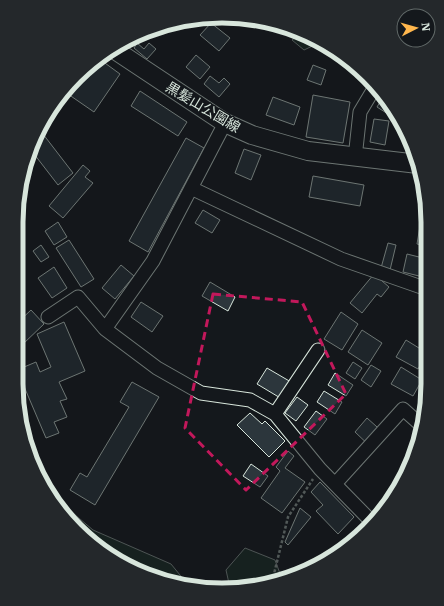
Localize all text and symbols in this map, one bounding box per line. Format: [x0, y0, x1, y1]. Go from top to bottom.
north arrow [396, 8, 436, 48]
text: N [419, 22, 433, 32]
street label: 黒髪山公園線 [162, 78, 244, 136]

